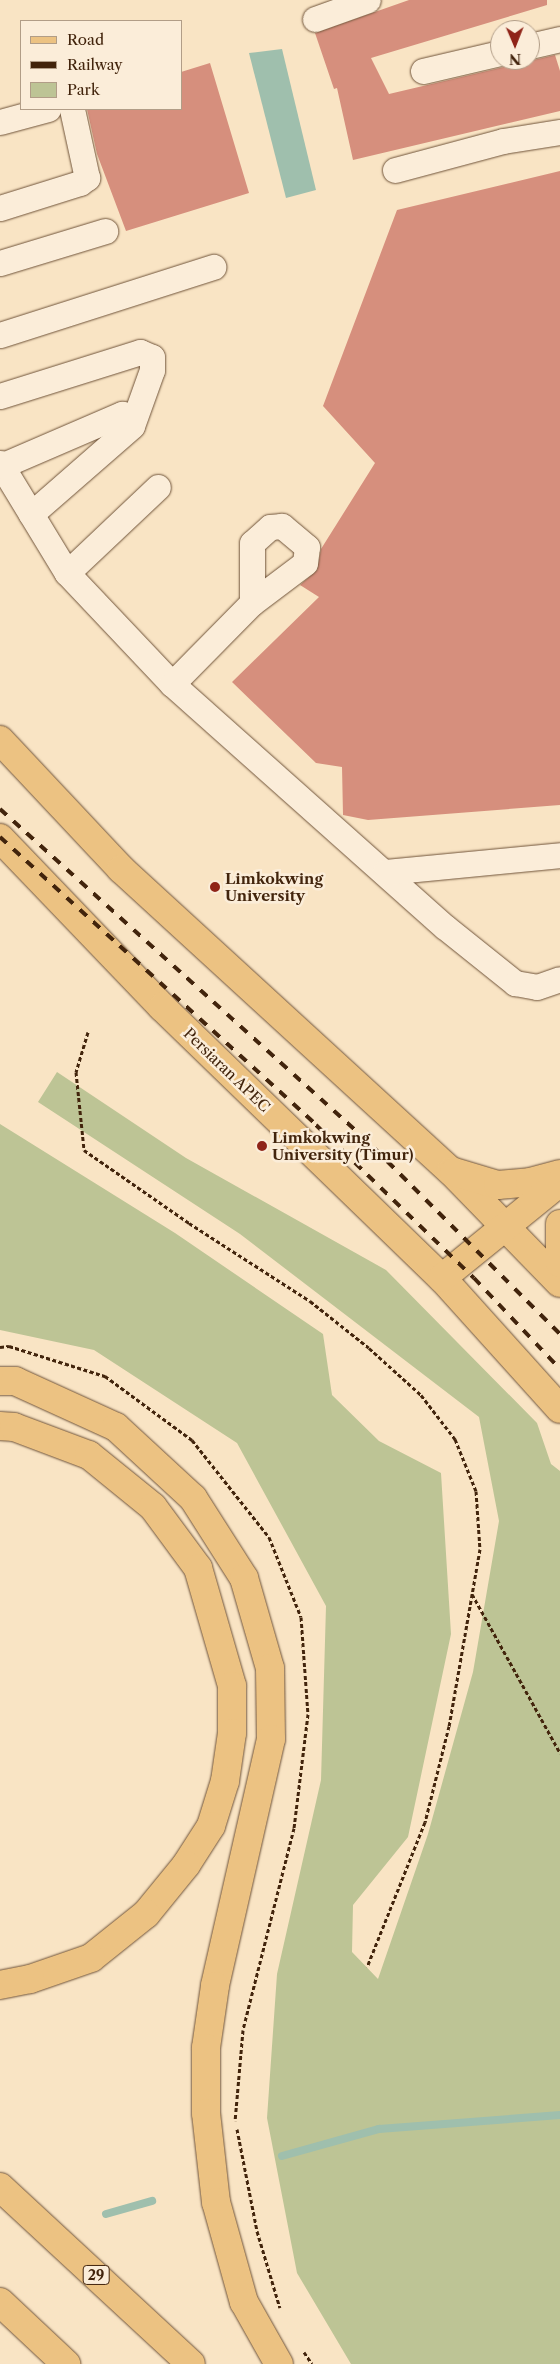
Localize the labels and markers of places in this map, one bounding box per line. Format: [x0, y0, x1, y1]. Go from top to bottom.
place label: Limkokwing University [225, 869, 323, 904]
marker: Limkokwing University [209, 881, 221, 893]
place label: Limkokwing University (Timur) [272, 1128, 414, 1163]
marker: Limkokwing University (Timur) [256, 1140, 268, 1152]

